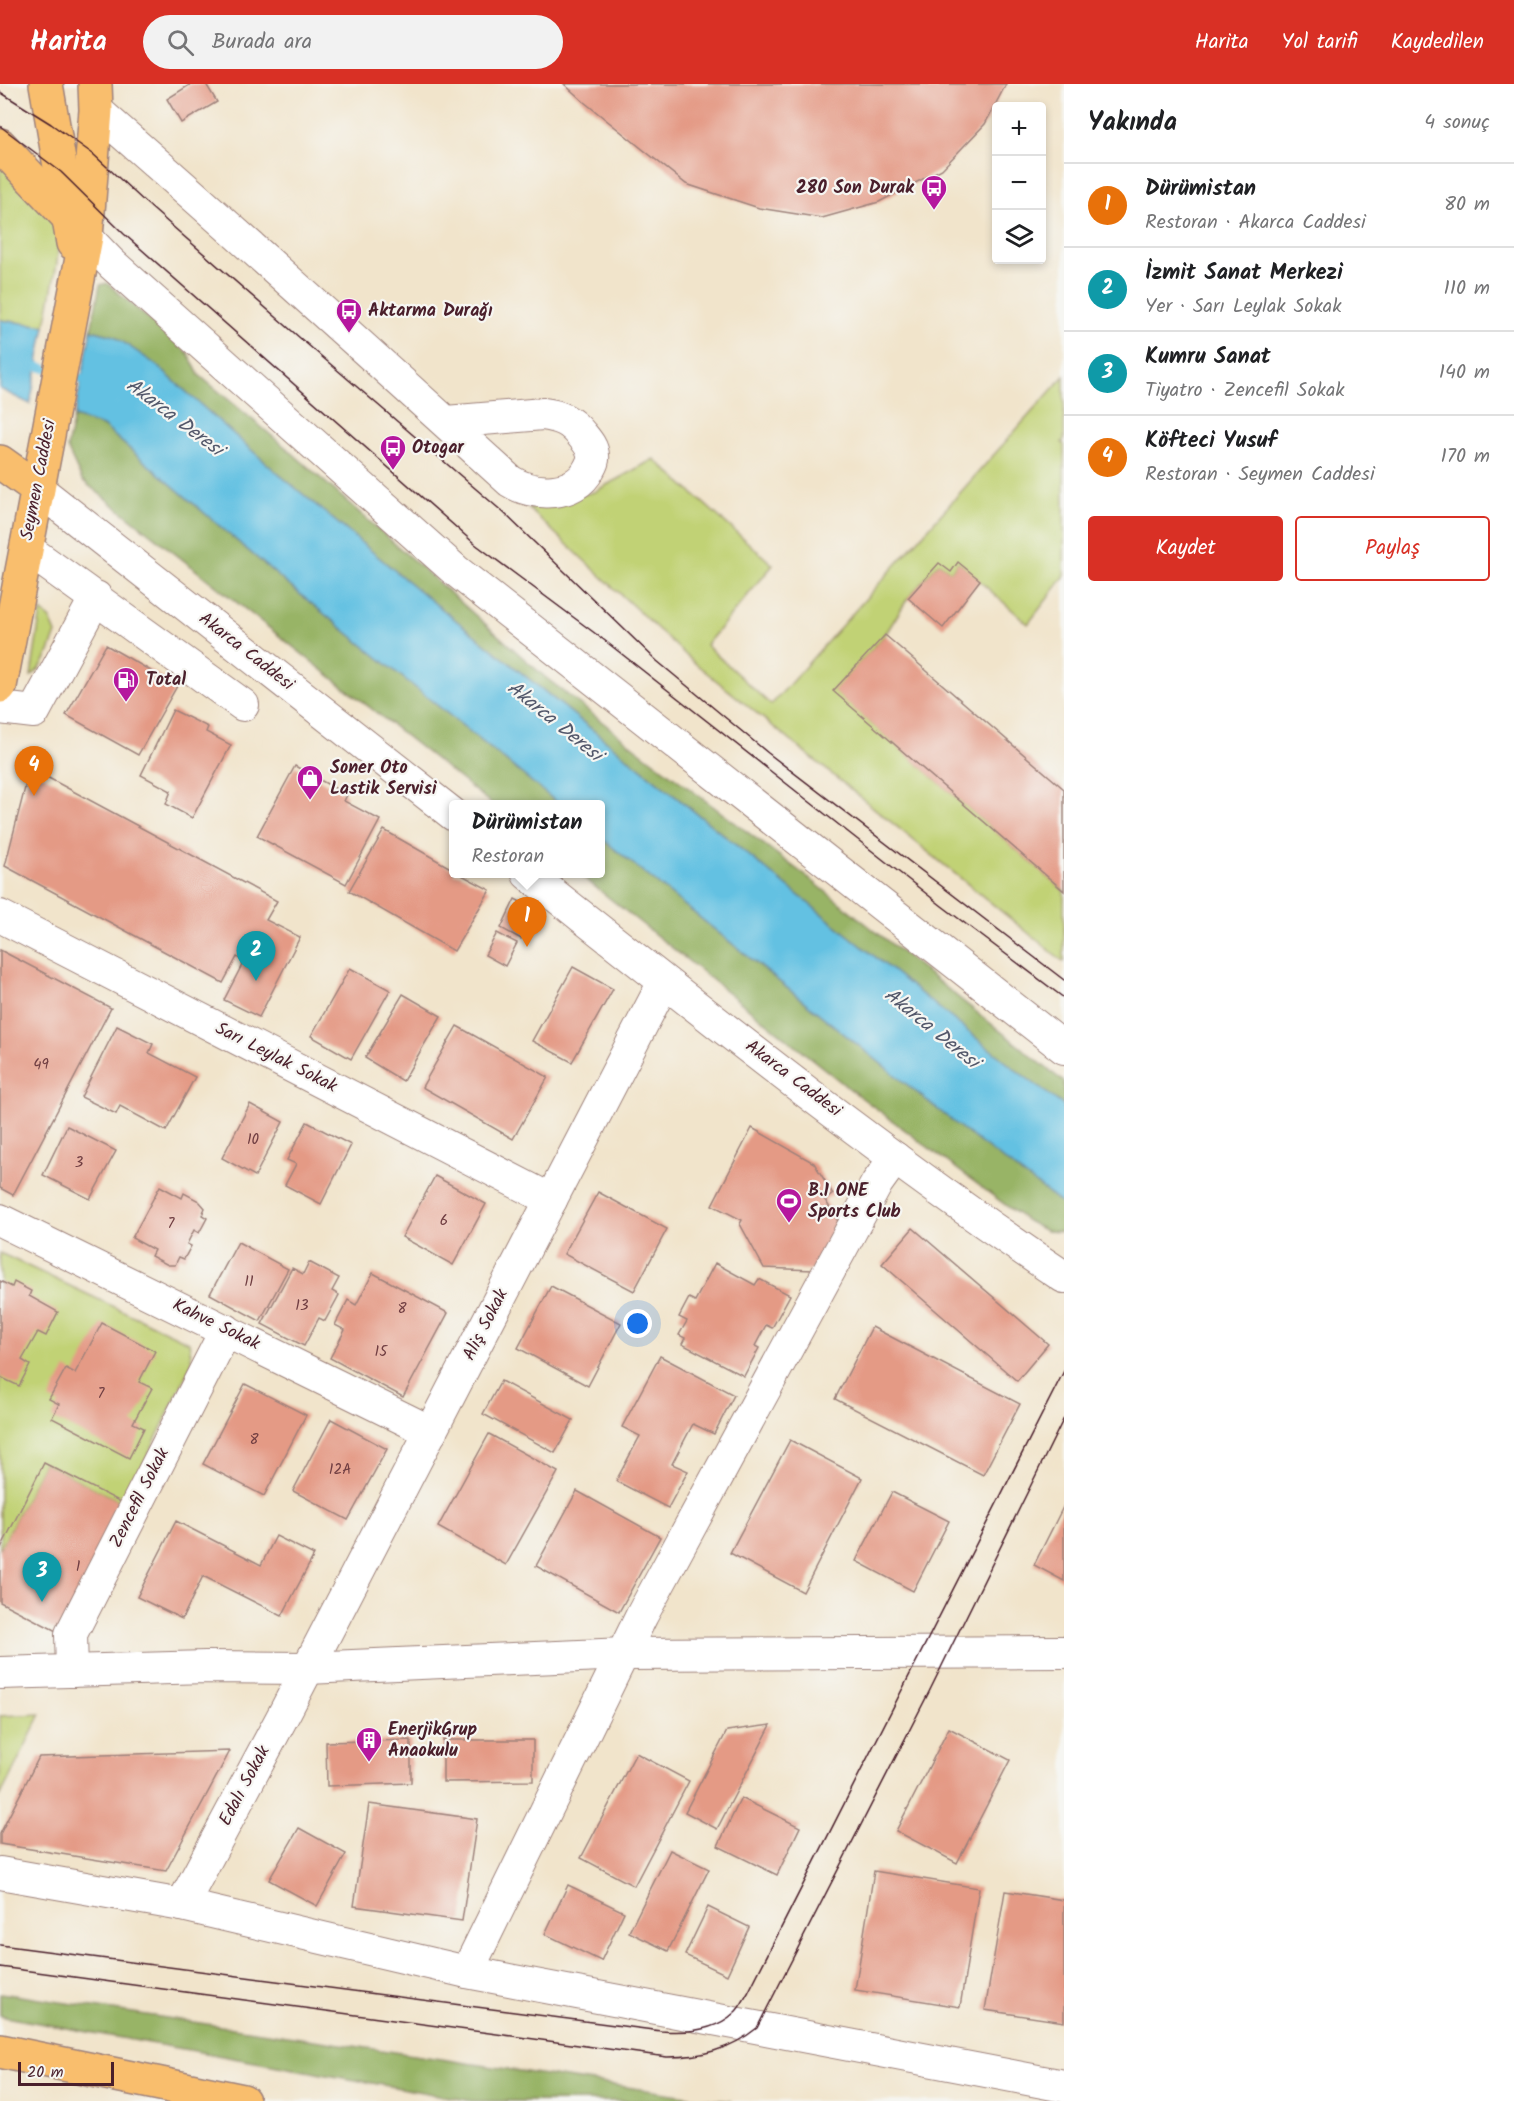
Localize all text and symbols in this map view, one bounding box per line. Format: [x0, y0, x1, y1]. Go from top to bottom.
search box [143, 15, 563, 69]
text: Harita [30, 20, 107, 65]
text: Burada ara [212, 25, 312, 60]
icon: search [164, 26, 197, 59]
text: Harita [1195, 26, 1249, 59]
text: Yol tarifi [1282, 26, 1358, 59]
text: Kaydedilen [1391, 26, 1484, 59]
map controls [992, 102, 1046, 264]
button: + [992, 102, 1046, 156]
text: Yakında [1088, 102, 1177, 144]
text: 4 sonuç [1424, 107, 1490, 139]
button: − [992, 156, 1046, 210]
text: Dürümistan [1145, 172, 1256, 207]
bus stop icon: 280 Son Durak [919, 173, 949, 211]
place label: 280 Son Durak [796, 174, 915, 203]
text: 1 [1104, 189, 1111, 221]
text: 80 m [1444, 189, 1490, 221]
text: Restoran · Akarca Caddesi [1145, 207, 1366, 239]
button: layers [992, 210, 1046, 264]
text: İzmit Sanat Merkezi [1145, 256, 1343, 291]
text: 2 [1102, 273, 1113, 305]
text: 110 m [1444, 273, 1490, 305]
text: Yer · Sarı Leylak Sokak [1145, 291, 1342, 323]
bus stop icon: Aktarma Durağı [334, 296, 364, 334]
place label: Aktarma Durağı [368, 297, 493, 326]
text: Kumru Sanat [1145, 340, 1271, 375]
text: 3 [1102, 357, 1113, 389]
text: 140 m [1439, 357, 1490, 389]
water label: Akarca Deresi [119, 371, 233, 468]
text: Tiyatro · Zencefil Sokak [1145, 375, 1345, 407]
street label: Seymen Caddesi [13, 416, 65, 543]
text: Köfteci Yusuf [1145, 424, 1277, 459]
bus stop icon: Otogar [378, 433, 408, 471]
place label: Otogar [412, 434, 465, 463]
text: 4 [1102, 441, 1113, 473]
text: 170 m [1441, 441, 1490, 473]
text: Restoran · Seymen Caddesi [1145, 459, 1375, 491]
button: Kaydet [1088, 516, 1283, 581]
button: Paylaş [1295, 516, 1490, 581]
street label: Akarca Caddesi [192, 605, 301, 699]
fuel station icon: Total [111, 665, 141, 703]
place label: Total [146, 666, 186, 695]
water label: Akarca Deresi [499, 673, 612, 773]
pin: 4 [15, 746, 54, 796]
place label: Soner Oto Lastik Servisi [330, 754, 437, 804]
shop icon: Soner Oto Lastik Servisi [295, 763, 325, 801]
popup [449, 800, 605, 878]
text: Dürümistan [471, 806, 583, 841]
text: Restoran [471, 841, 544, 873]
pin: 1 [508, 898, 546, 947]
pin: 2 [236, 932, 276, 981]
water label: Akarca Deresi [876, 980, 989, 1080]
street label: Sarı Leylak Sokak [210, 1015, 343, 1102]
street label: Akarca Caddesi [738, 1033, 848, 1126]
house number: 49 [33, 1053, 49, 1077]
house number: 10 [247, 1128, 260, 1152]
house number: 3 [75, 1151, 84, 1175]
place label: B.1 ONE Sports Club [808, 1177, 901, 1227]
sports icon: B.1 ONE Sports Club [774, 1186, 804, 1224]
house number: 6 [440, 1209, 448, 1233]
house number: 7 [168, 1212, 176, 1236]
house number: 11 [244, 1270, 254, 1294]
street label: Aliş Sokak [455, 1283, 517, 1366]
street label: Kahve Sokak [167, 1291, 265, 1359]
house number: 13 [295, 1294, 309, 1318]
house number: 8 [397, 1297, 407, 1321]
your location [623, 1309, 652, 1338]
house number: 15 [375, 1340, 388, 1364]
house number: 7 [98, 1382, 106, 1406]
house number: 8 [249, 1428, 259, 1452]
street label: Zencefil Sokak [102, 1442, 178, 1553]
house number: 12A [329, 1458, 351, 1482]
pin: 3 [22, 1552, 62, 1602]
house number: 1 [76, 1555, 81, 1579]
place label: EnerjikGrup Anaokulu [388, 1716, 477, 1766]
building icon: EnerjikGrup Anaokulu [354, 1725, 384, 1763]
street label: Edalı Sokak [212, 1740, 279, 1831]
scale bar [18, 2059, 114, 2086]
text: 20 m [27, 2060, 63, 2085]

